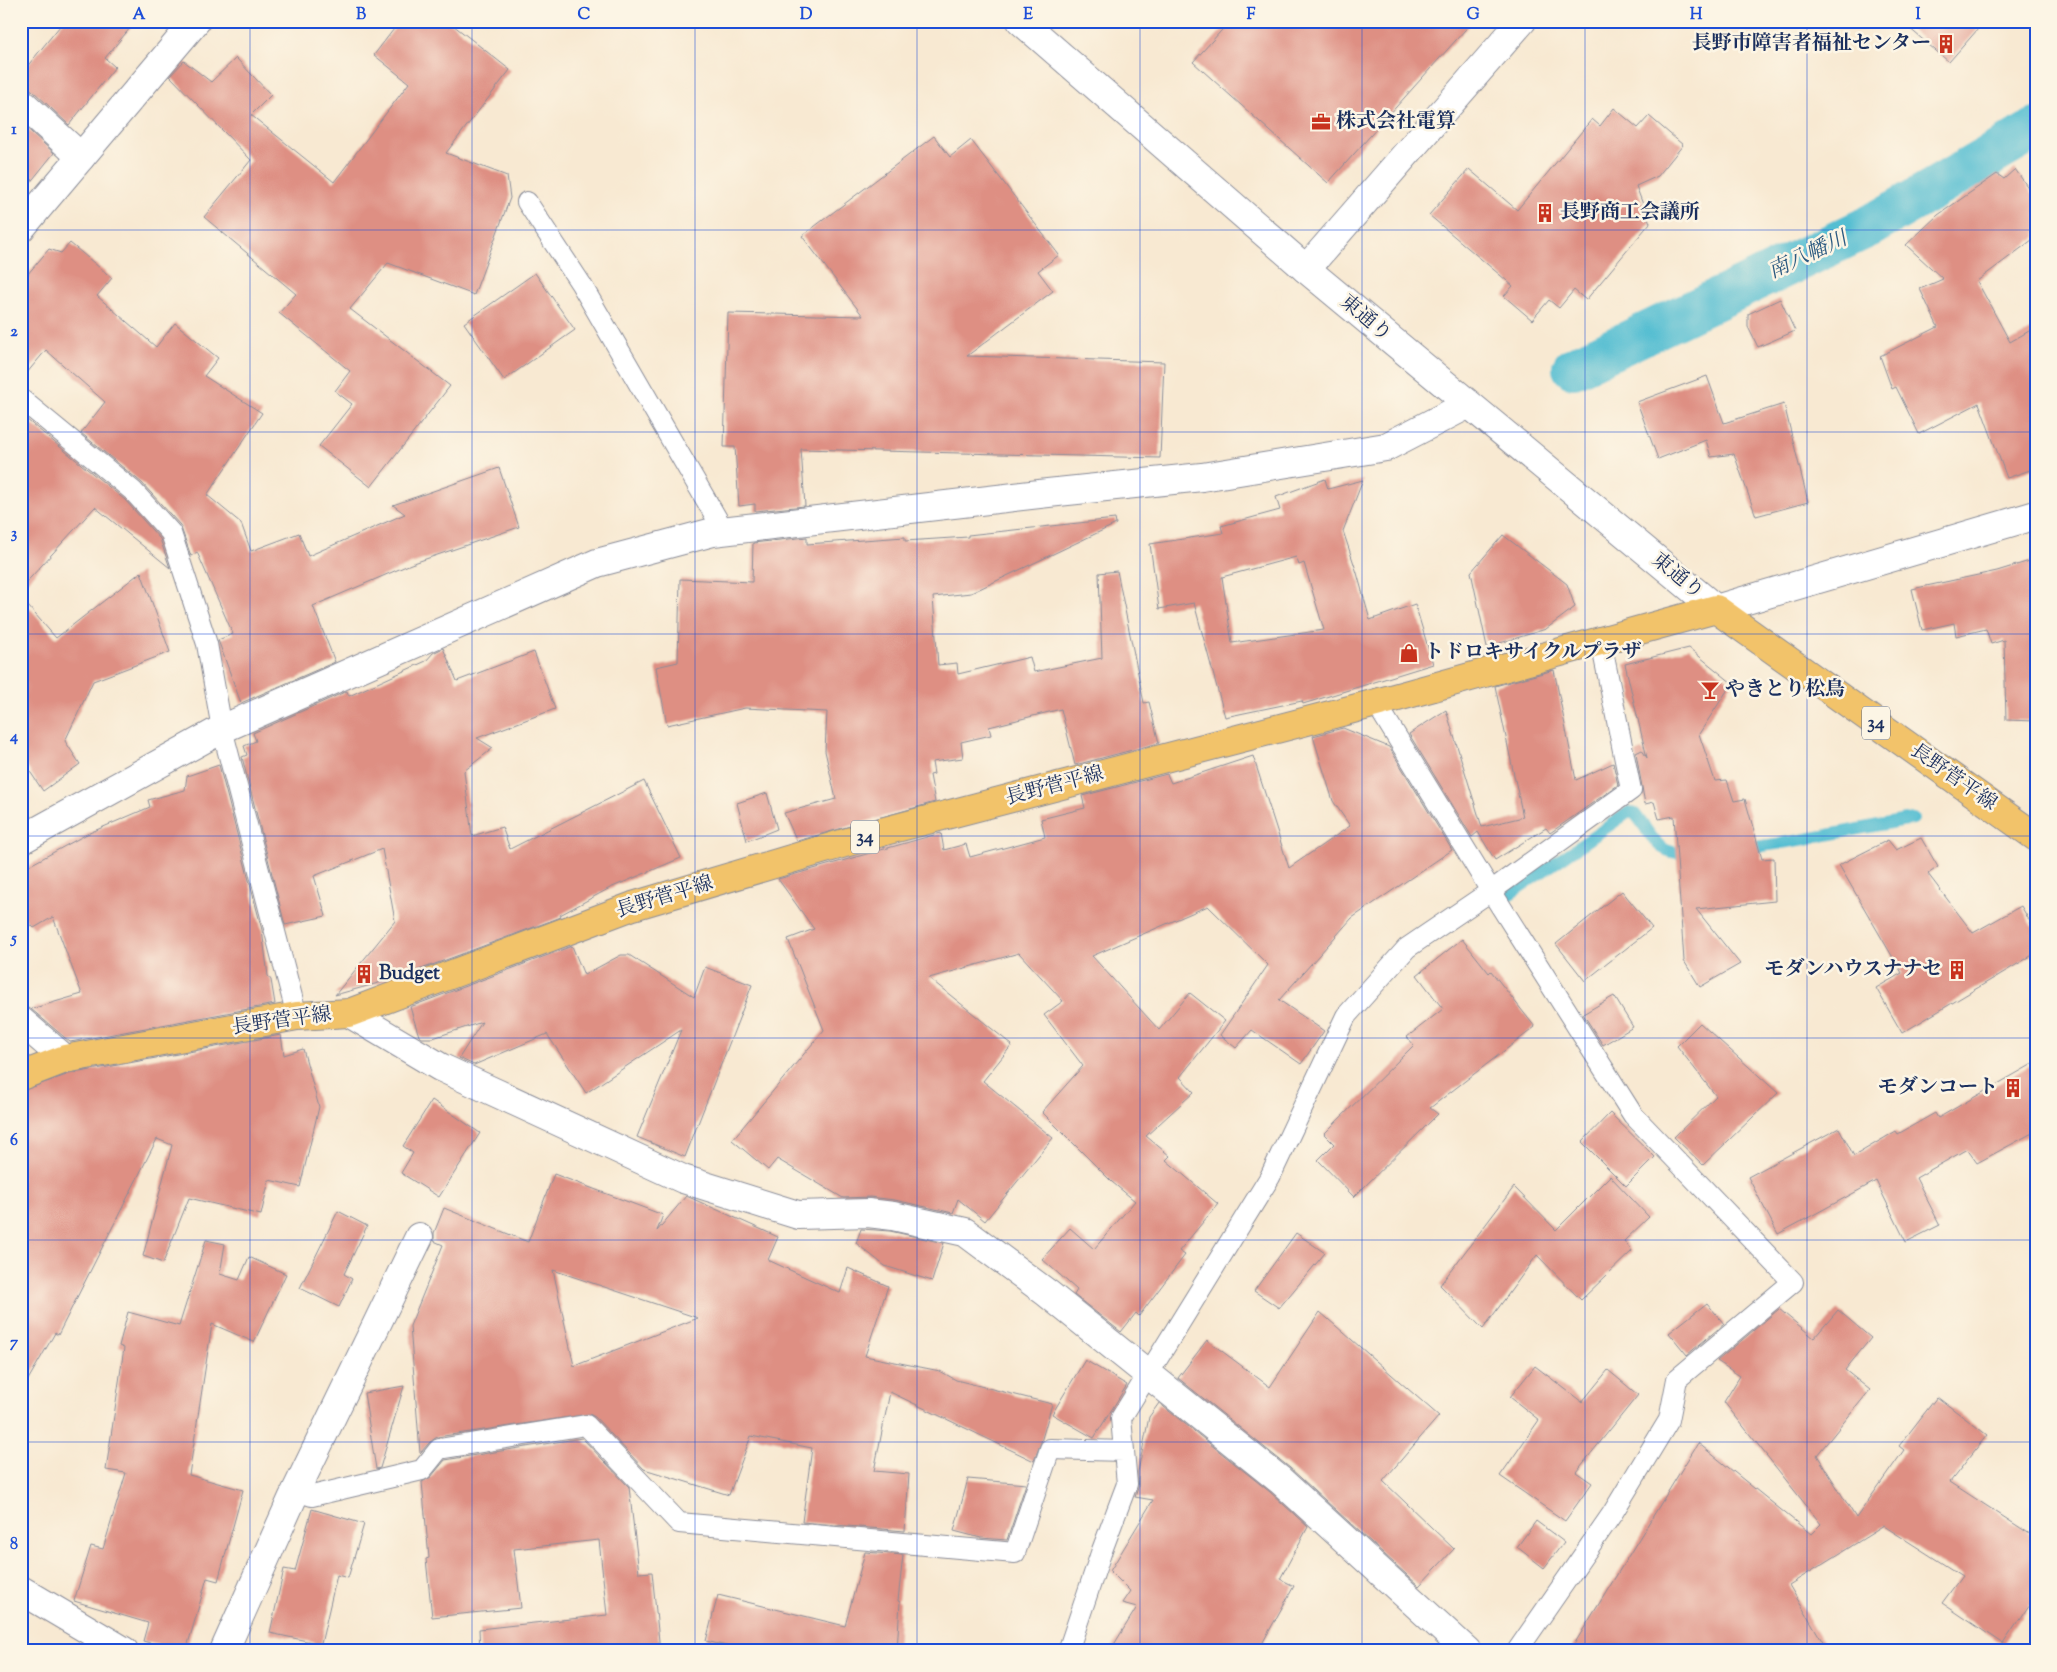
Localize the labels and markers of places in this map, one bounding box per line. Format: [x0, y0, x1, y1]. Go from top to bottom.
place label: 長野市障害者福祉センター [1692, 30, 1931, 59]
building icon: 長野市障害者福祉センター [1935, 33, 1957, 55]
place label: 株式会社電算 [1336, 108, 1456, 137]
office icon: 株式会社電算 [1310, 111, 1332, 133]
place label: 長野商工会議所 [1560, 199, 1700, 228]
building icon: 長野商工会議所 [1534, 202, 1556, 224]
place label: トドロキサイクルプラザ [1424, 639, 1642, 668]
shop icon: トドロキサイクルプラザ [1398, 642, 1420, 664]
place label: やきとり松鳥 [1725, 676, 1845, 705]
bar icon: やきとり松鳥 [1699, 679, 1721, 701]
place label: モダンハウスナナセ [1765, 956, 1942, 985]
building icon: モダンハウスナナセ [1946, 959, 1968, 981]
place label: Budget [379, 960, 440, 989]
building icon: Budget [353, 963, 375, 985]
place label: モダンコート [1878, 1074, 1998, 1103]
building icon: モダンコート [2002, 1077, 2024, 1099]

